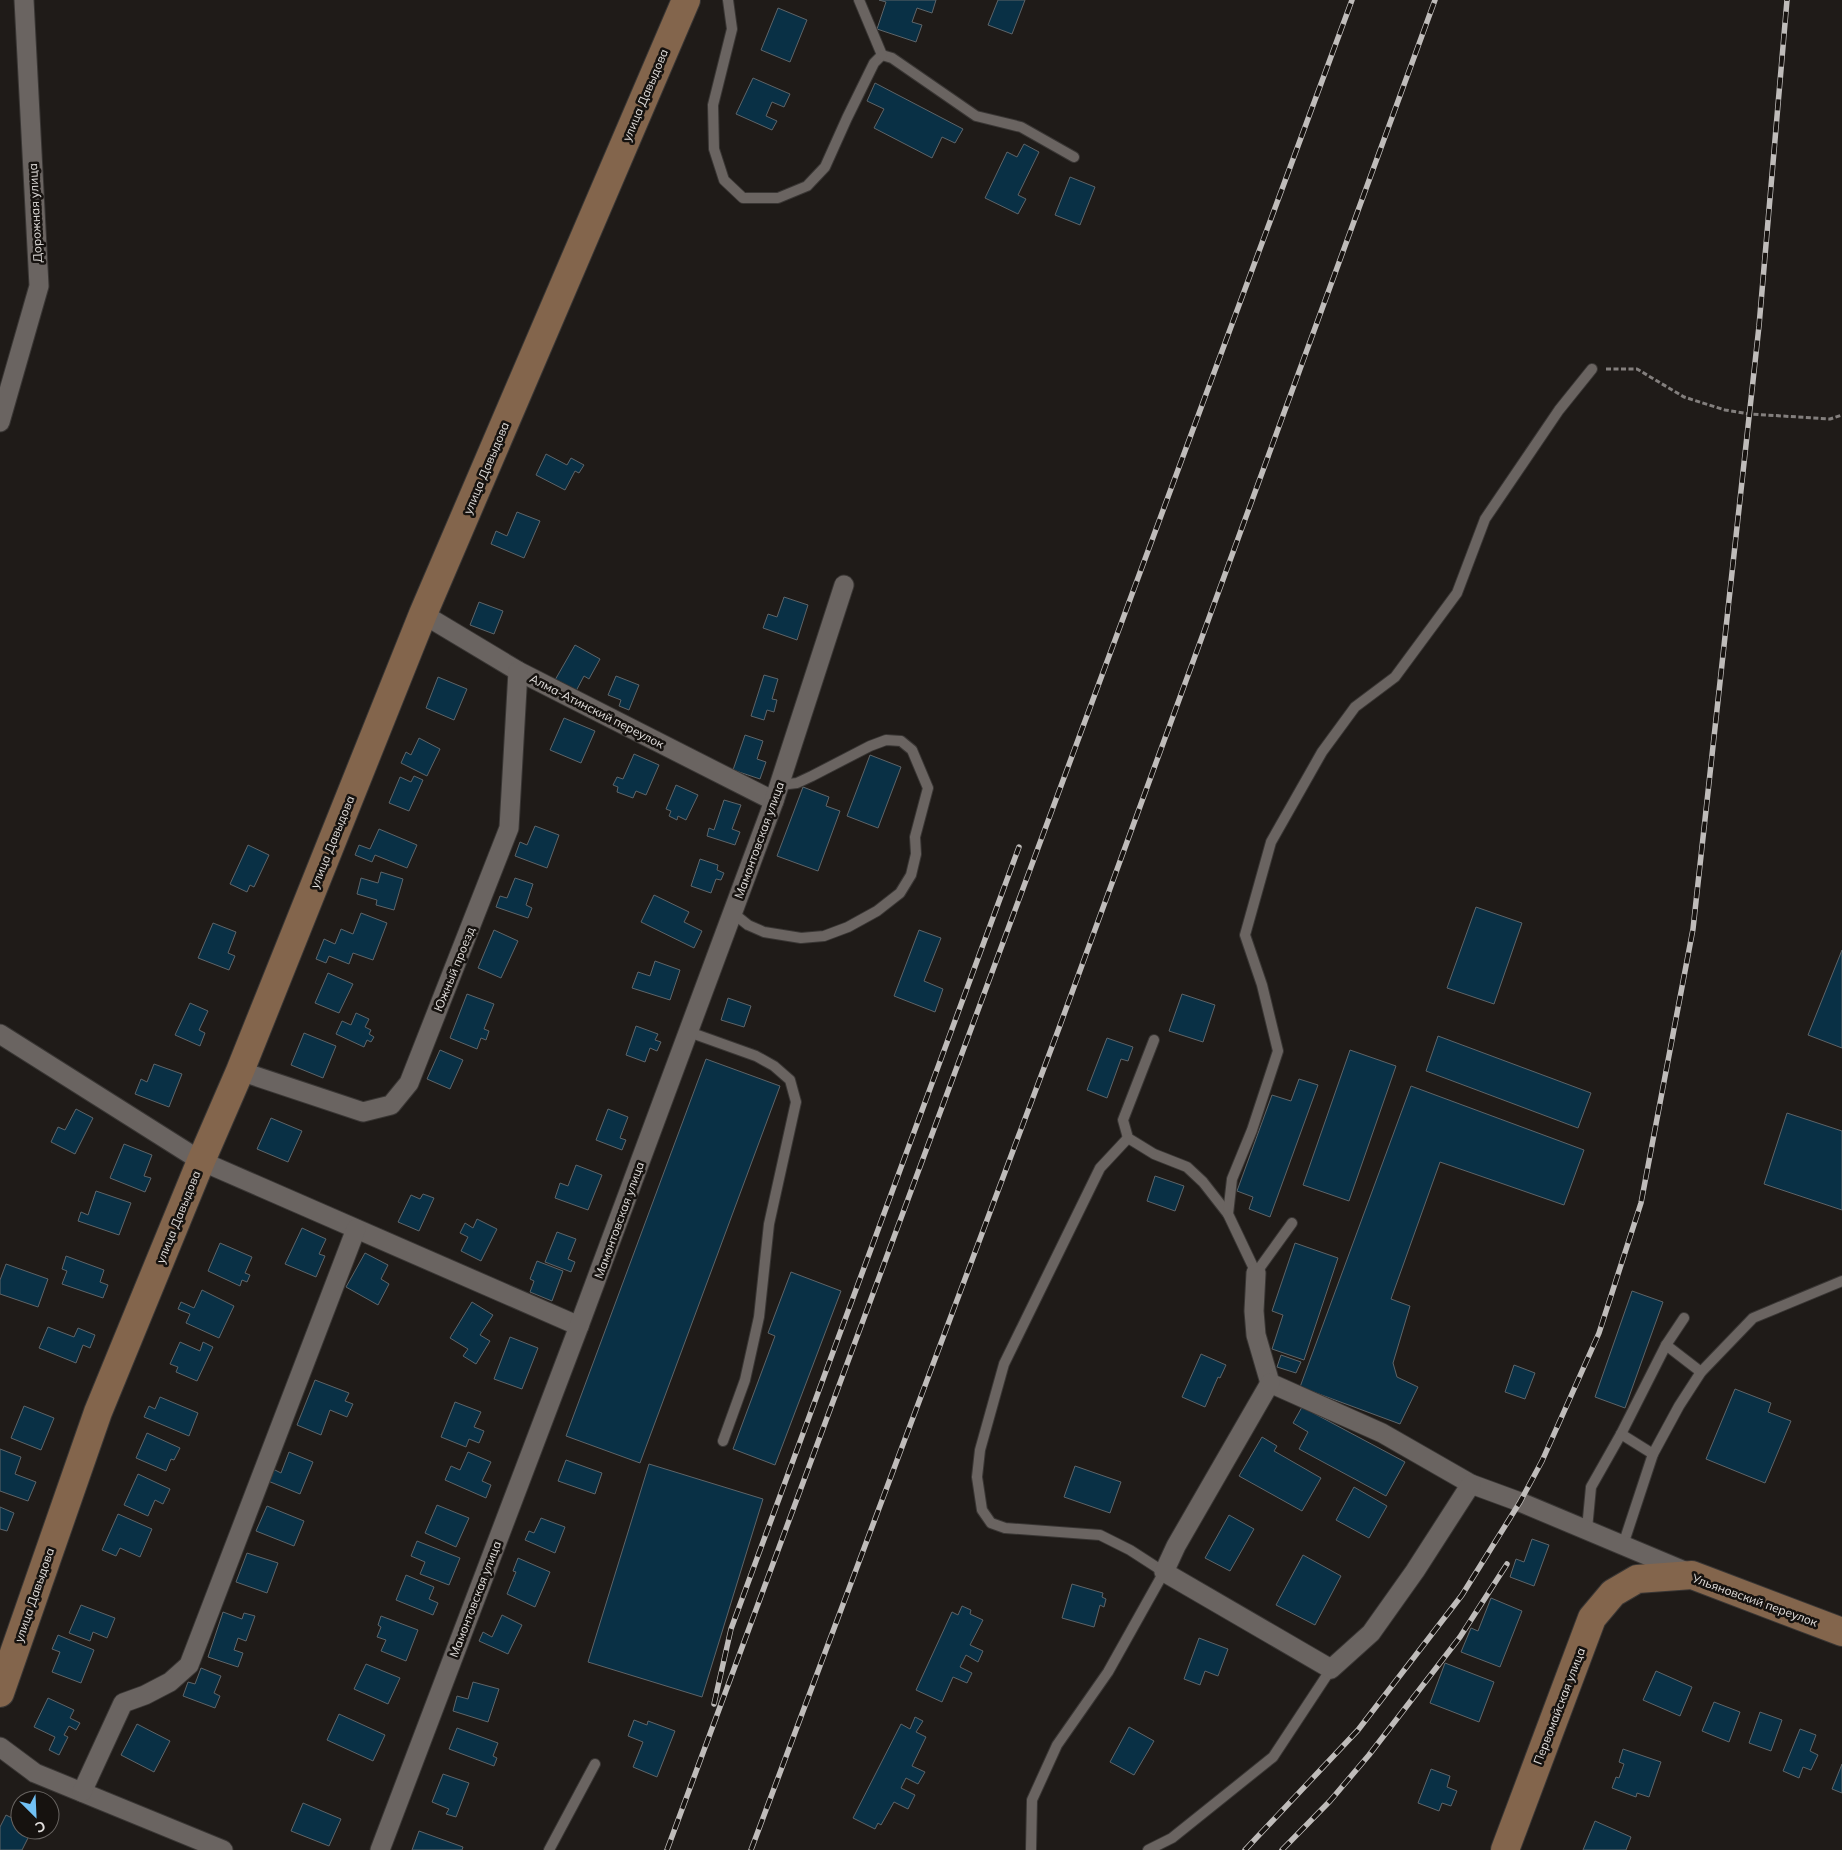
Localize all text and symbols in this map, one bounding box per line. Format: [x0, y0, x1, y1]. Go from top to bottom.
street label: улица Давыдова [619, 47, 671, 143]
street label: Дорожная улица [25, 163, 45, 263]
street label: улица Давыдова [460, 420, 512, 516]
street label: Алма-Атинский переулок [527, 671, 667, 752]
street label: Мамонтовская улица [731, 779, 787, 901]
street label: улица Давыдова [307, 793, 357, 891]
street label: Южный проезд [430, 924, 478, 1014]
street label: Мамонтовская улица [591, 1159, 647, 1281]
street label: улица Давыдова [153, 1168, 203, 1266]
street label: Мамонтовская улица [446, 1539, 504, 1659]
street label: улица Давыдова [11, 1546, 57, 1644]
street label: Ульяновский переулок [1689, 1570, 1820, 1630]
street label: Первомайская улица [1530, 1645, 1588, 1767]
north arrow [10, 1790, 60, 1840]
text: С [32, 1817, 48, 1837]

